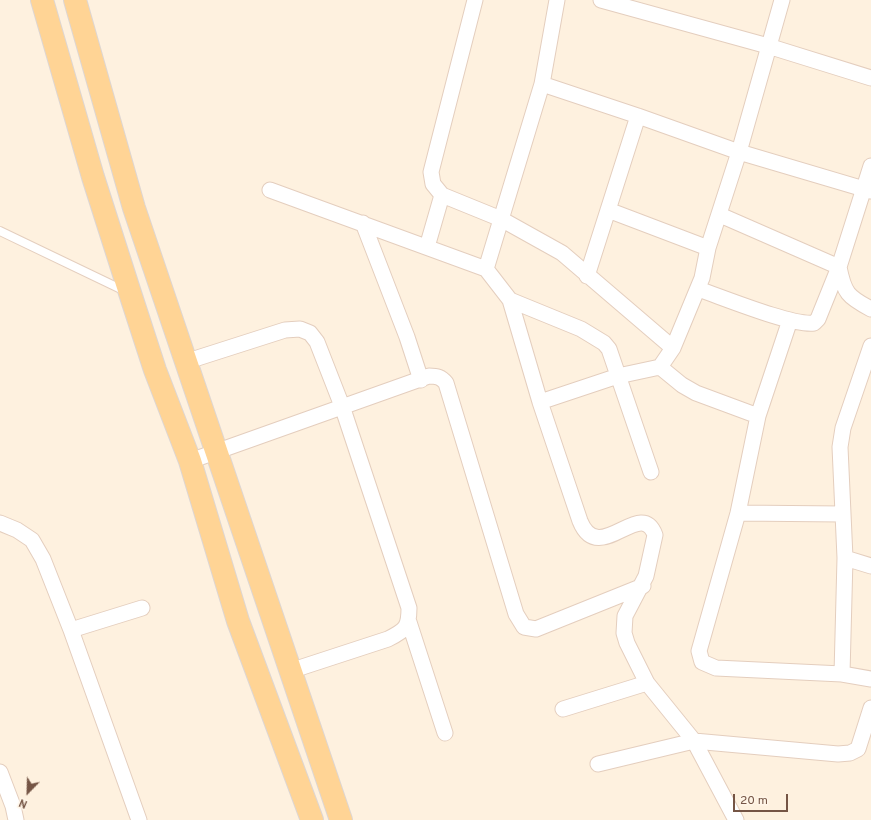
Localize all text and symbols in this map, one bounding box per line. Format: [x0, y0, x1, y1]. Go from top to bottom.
north arrow [8, 772, 48, 812]
scale bar [735, 786, 790, 812]
text: 20 m [740, 793, 768, 809]
text: N [17, 795, 30, 811]

